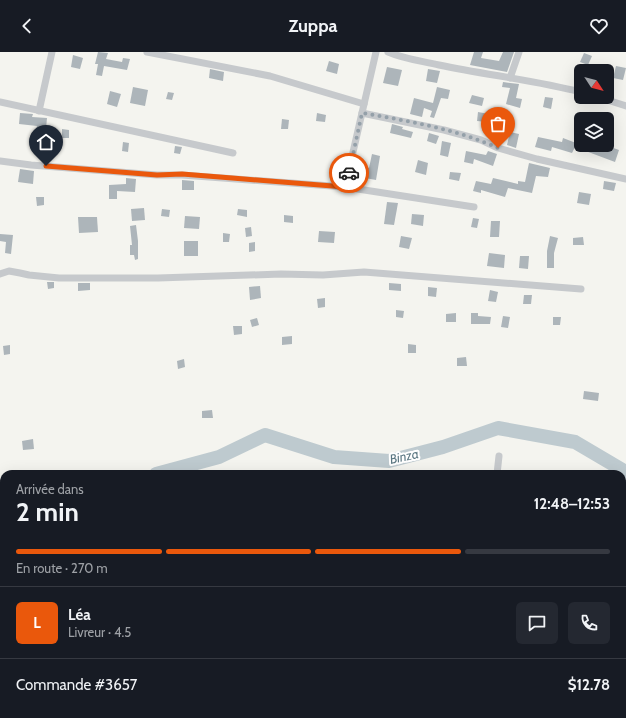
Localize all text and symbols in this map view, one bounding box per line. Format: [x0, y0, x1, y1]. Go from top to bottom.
icon: back [16, 15, 38, 37]
text: Zuppa [289, 15, 337, 37]
icon: heart [588, 15, 610, 37]
north arrow [574, 64, 614, 104]
map controls [574, 64, 614, 152]
pin [481, 107, 515, 148]
button: layers [574, 112, 614, 152]
icon: bag [487, 113, 509, 135]
pin [29, 125, 63, 166]
icon: home [35, 131, 57, 153]
courier [329, 153, 369, 193]
icon: car [338, 162, 360, 184]
water label: Binza [388, 445, 420, 467]
text: Arrivée dans [16, 481, 84, 497]
text: 12:48–12:53 [534, 495, 610, 513]
text: 2 min [16, 496, 79, 528]
text: En route · 270 m [16, 560, 108, 576]
button: chat [516, 602, 558, 644]
button: phone [568, 602, 610, 644]
text: Léa [68, 606, 91, 624]
text: L [33, 614, 41, 632]
text: Livreur · 4.5 [68, 624, 131, 640]
text: Commande #3657 [16, 676, 137, 694]
text: $12.78 [568, 676, 610, 694]

